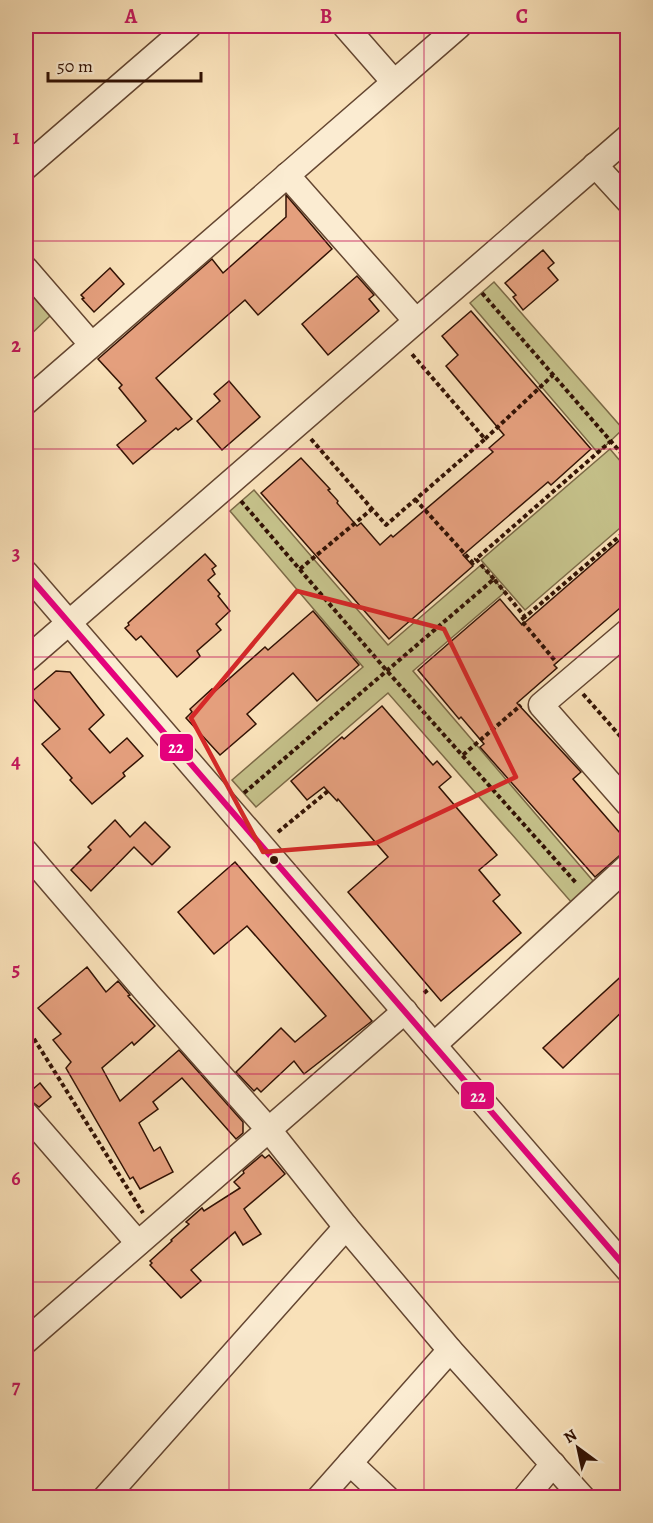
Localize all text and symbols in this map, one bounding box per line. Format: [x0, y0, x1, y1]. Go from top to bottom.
text: A [124, 3, 138, 30]
text: B [320, 3, 332, 30]
text: C [516, 3, 528, 30]
scale bar [48, 45, 201, 83]
text: 50 m [57, 54, 93, 78]
text: 1 [12, 124, 20, 151]
text: 2 [11, 332, 21, 359]
text: 3 [12, 540, 20, 567]
line badge: 22 [159, 733, 194, 762]
text: 22 [168, 737, 184, 759]
text: 4 [11, 748, 21, 775]
unlabelled marker [268, 854, 280, 866]
text: 5 [12, 956, 20, 983]
line badge: 22 [460, 1081, 495, 1110]
text: 22 [470, 1086, 486, 1108]
text: 6 [11, 1165, 21, 1192]
text: 7 [12, 1373, 21, 1400]
north arrow [548, 1418, 608, 1478]
text: N [559, 1424, 582, 1449]

